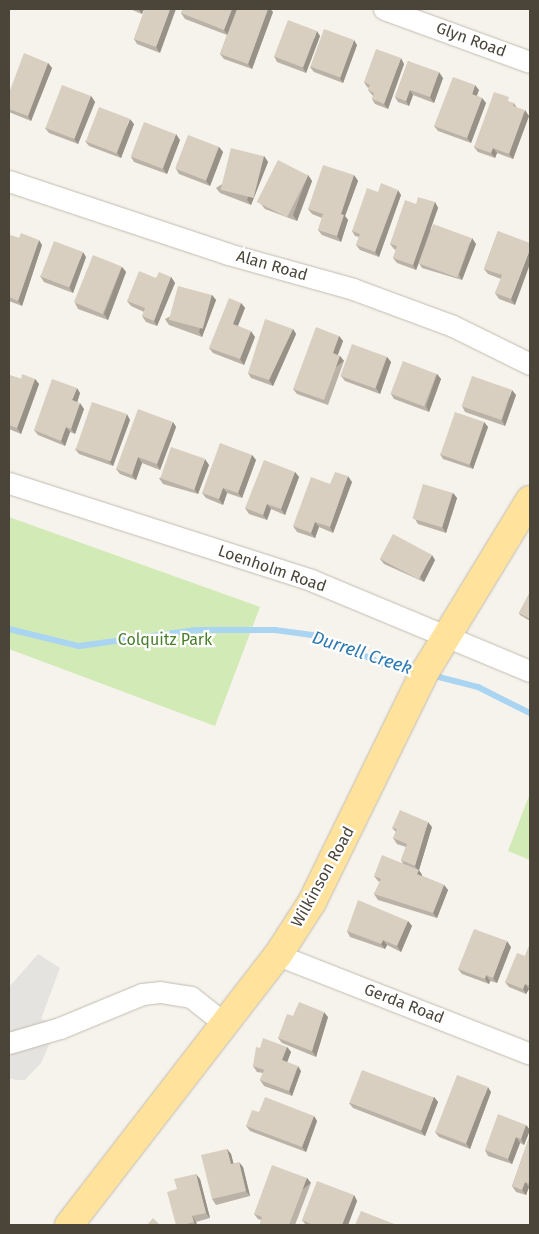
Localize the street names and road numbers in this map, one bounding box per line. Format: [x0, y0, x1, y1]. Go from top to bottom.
street label: Glyn Road [433, 18, 509, 62]
street label: Alan Road [234, 247, 310, 285]
street label: Loenholm Road [215, 541, 329, 597]
street label: Wilkinson Road [287, 823, 359, 931]
street label: Gerda Road [361, 980, 447, 1028]

